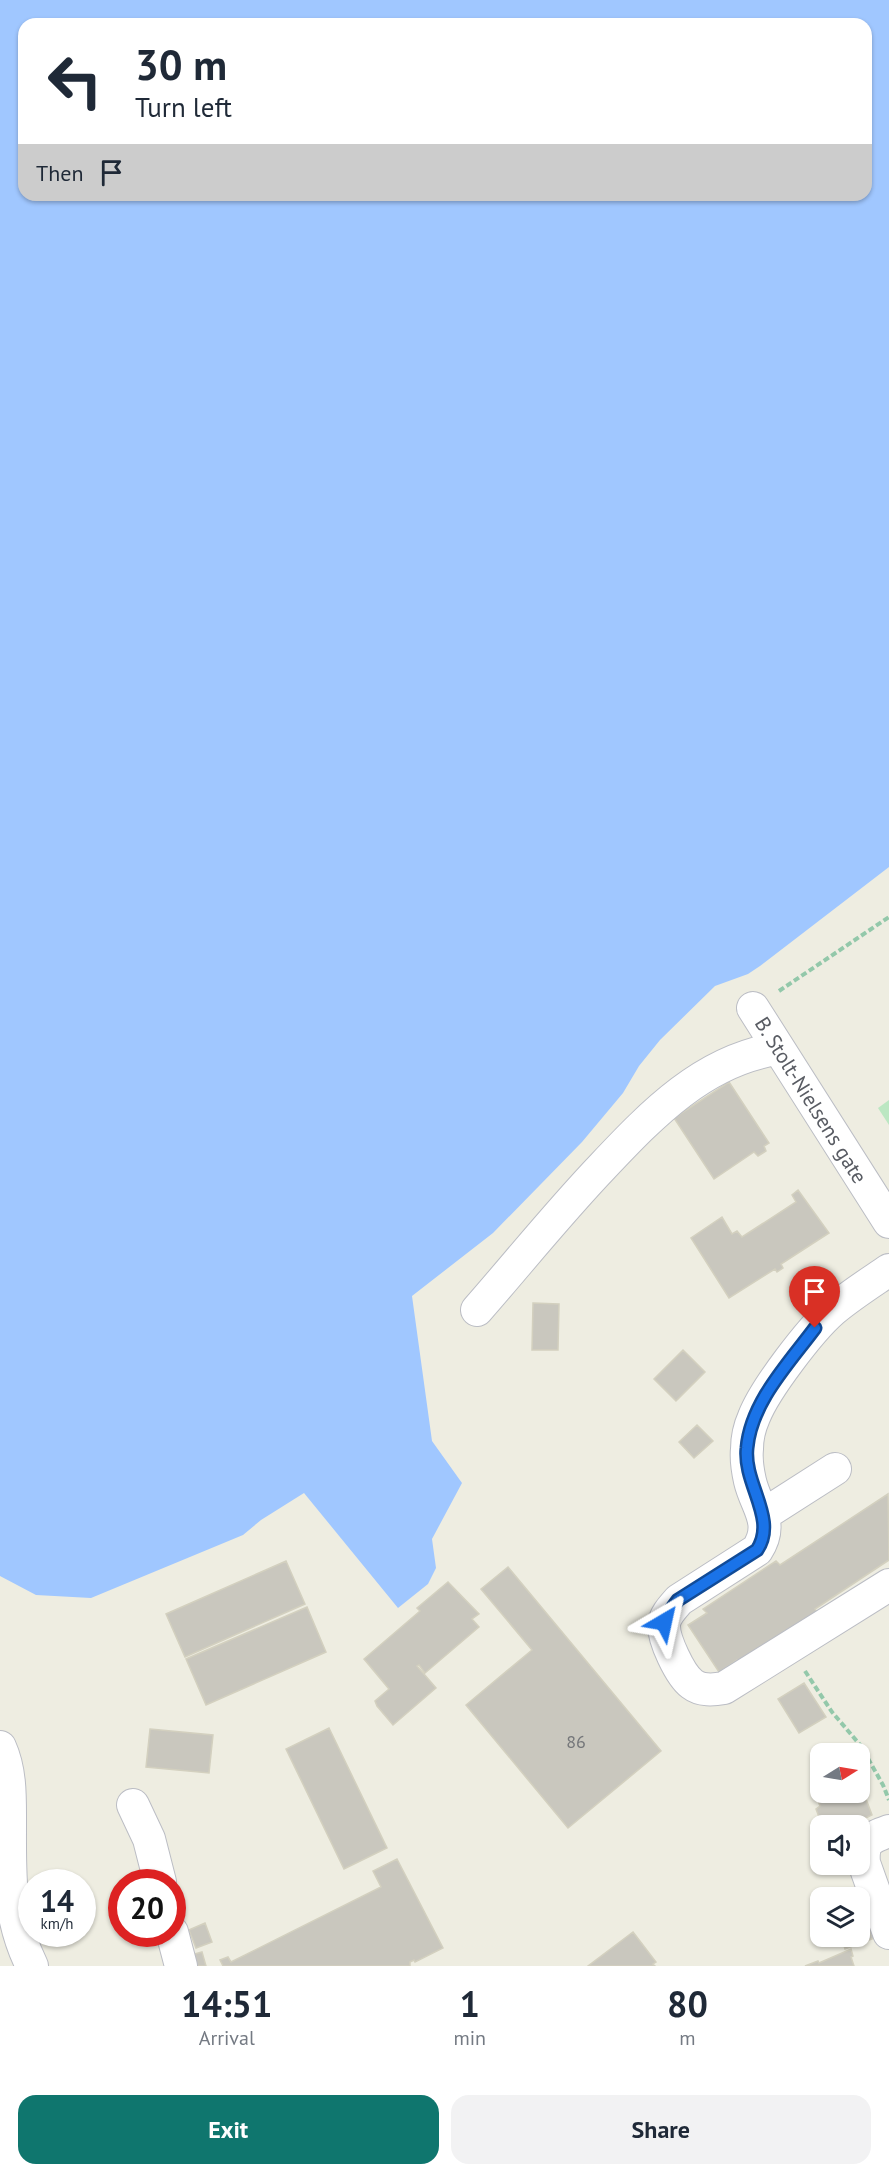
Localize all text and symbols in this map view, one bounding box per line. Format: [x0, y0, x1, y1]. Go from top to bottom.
text: 30 m [135, 37, 227, 92]
icon: left [36, 42, 114, 120]
text: Turn left [135, 90, 232, 124]
icon: arrive [95, 156, 128, 189]
text: Then [36, 159, 83, 187]
street label: B. Stolt-Nielsens gate [749, 1012, 873, 1188]
pin [789, 1266, 840, 1328]
icon: arrive [798, 1275, 831, 1308]
position arrow [632, 1590, 696, 1654]
house number: 86 [566, 1730, 586, 1753]
north arrow [810, 1743, 870, 1803]
map controls [810, 1743, 870, 1947]
button: sound [810, 1815, 870, 1875]
speed limit sign: 20 [108, 1869, 186, 1947]
text: 14 [40, 1881, 74, 1920]
button: layers [810, 1887, 870, 1947]
text: km/h [41, 1914, 73, 1933]
text: 14:51 [181, 1980, 272, 2027]
text: 1 [460, 1980, 480, 2027]
text: 80 [667, 1980, 708, 2027]
text: Arrival [199, 2025, 255, 2051]
text: min [453, 2025, 486, 2051]
text: m [679, 2025, 696, 2051]
button: Exit [18, 2095, 439, 2164]
button: Share [451, 2095, 871, 2164]

